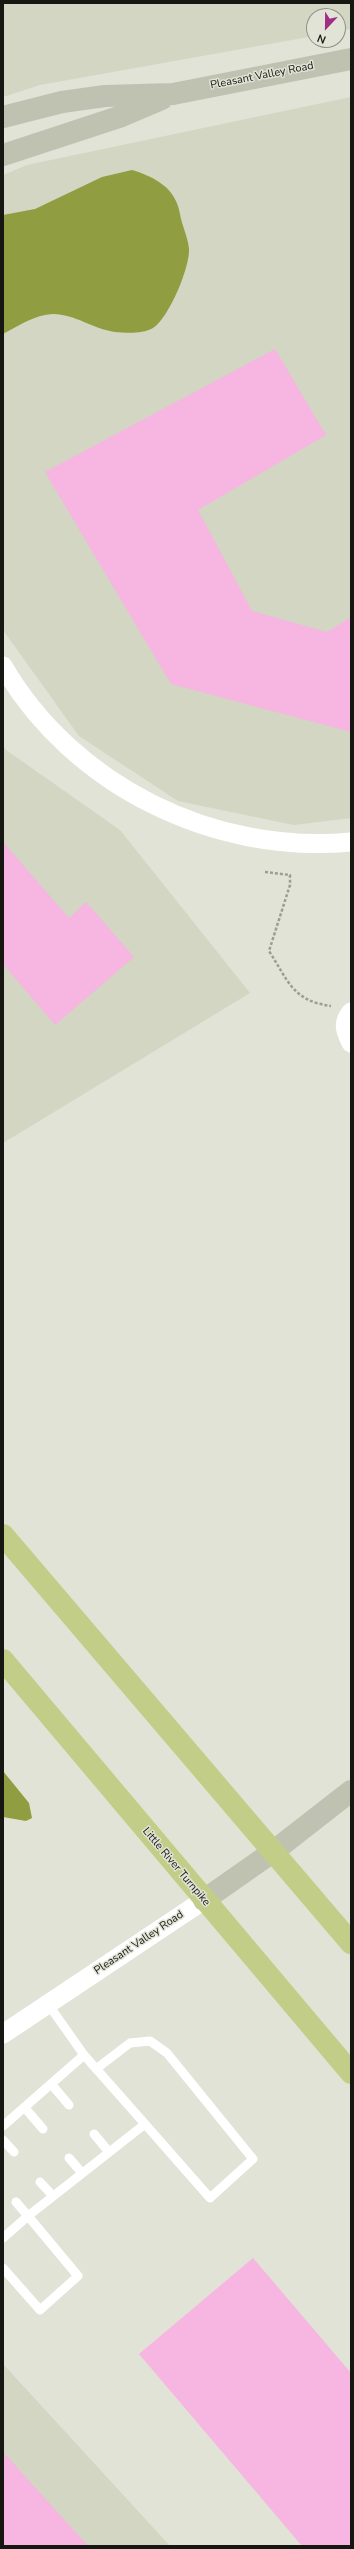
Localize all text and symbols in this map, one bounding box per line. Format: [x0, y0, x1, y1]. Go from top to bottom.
north arrow [306, 8, 346, 48]
text: N [315, 30, 328, 47]
street label: Pleasant Valley Road [209, 60, 315, 92]
street label: Little River Turnpike [139, 1825, 213, 1909]
street label: Pleasant Valley Road [92, 1908, 186, 1978]

